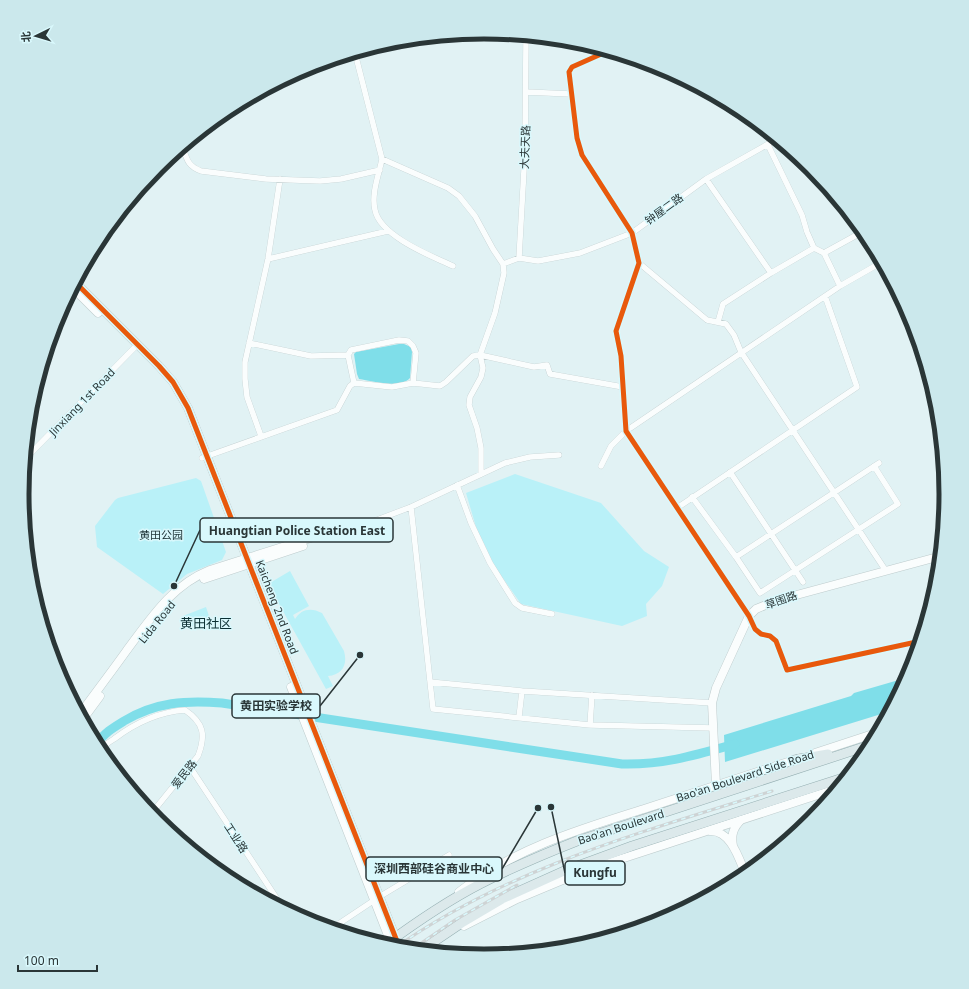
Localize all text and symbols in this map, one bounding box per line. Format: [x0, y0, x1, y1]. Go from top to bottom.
north arrow [16, 16, 56, 56]
text: 北 [18, 31, 33, 43]
street label: 大夫天路 [516, 125, 533, 169]
street label: 钟屋二路 [641, 190, 686, 228]
street label: Jinxiang 1st Road [45, 365, 118, 439]
callout: Huangtian Police Station East [200, 518, 393, 542]
text: Huangtian Police Station East [209, 522, 385, 539]
park label: 黄田公园 [139, 527, 183, 542]
street label: Kaicheng 2nd Road [253, 558, 302, 656]
street label: 草围路 [763, 587, 799, 612]
street label: Lida Road [135, 597, 178, 646]
district label: 黄田社区 [180, 614, 232, 632]
callout: 黄田实验学校 [232, 694, 320, 718]
text: 黄田实验学校 [240, 697, 312, 714]
street label: Bao'an Boulevard Side Road [674, 746, 816, 805]
street label: 爱民路 [168, 756, 200, 791]
street label: Bao'an Boulevard [576, 805, 666, 848]
street label: 工业路 [221, 820, 252, 856]
callout: 深圳西部硅谷商业中心 [366, 857, 502, 881]
text: 深圳西部硅谷商业中心 [374, 860, 494, 877]
callout: Kungfu [565, 861, 625, 885]
text: Kungfu [573, 864, 617, 881]
scale bar [18, 947, 97, 973]
text: 100 m [24, 952, 59, 969]

